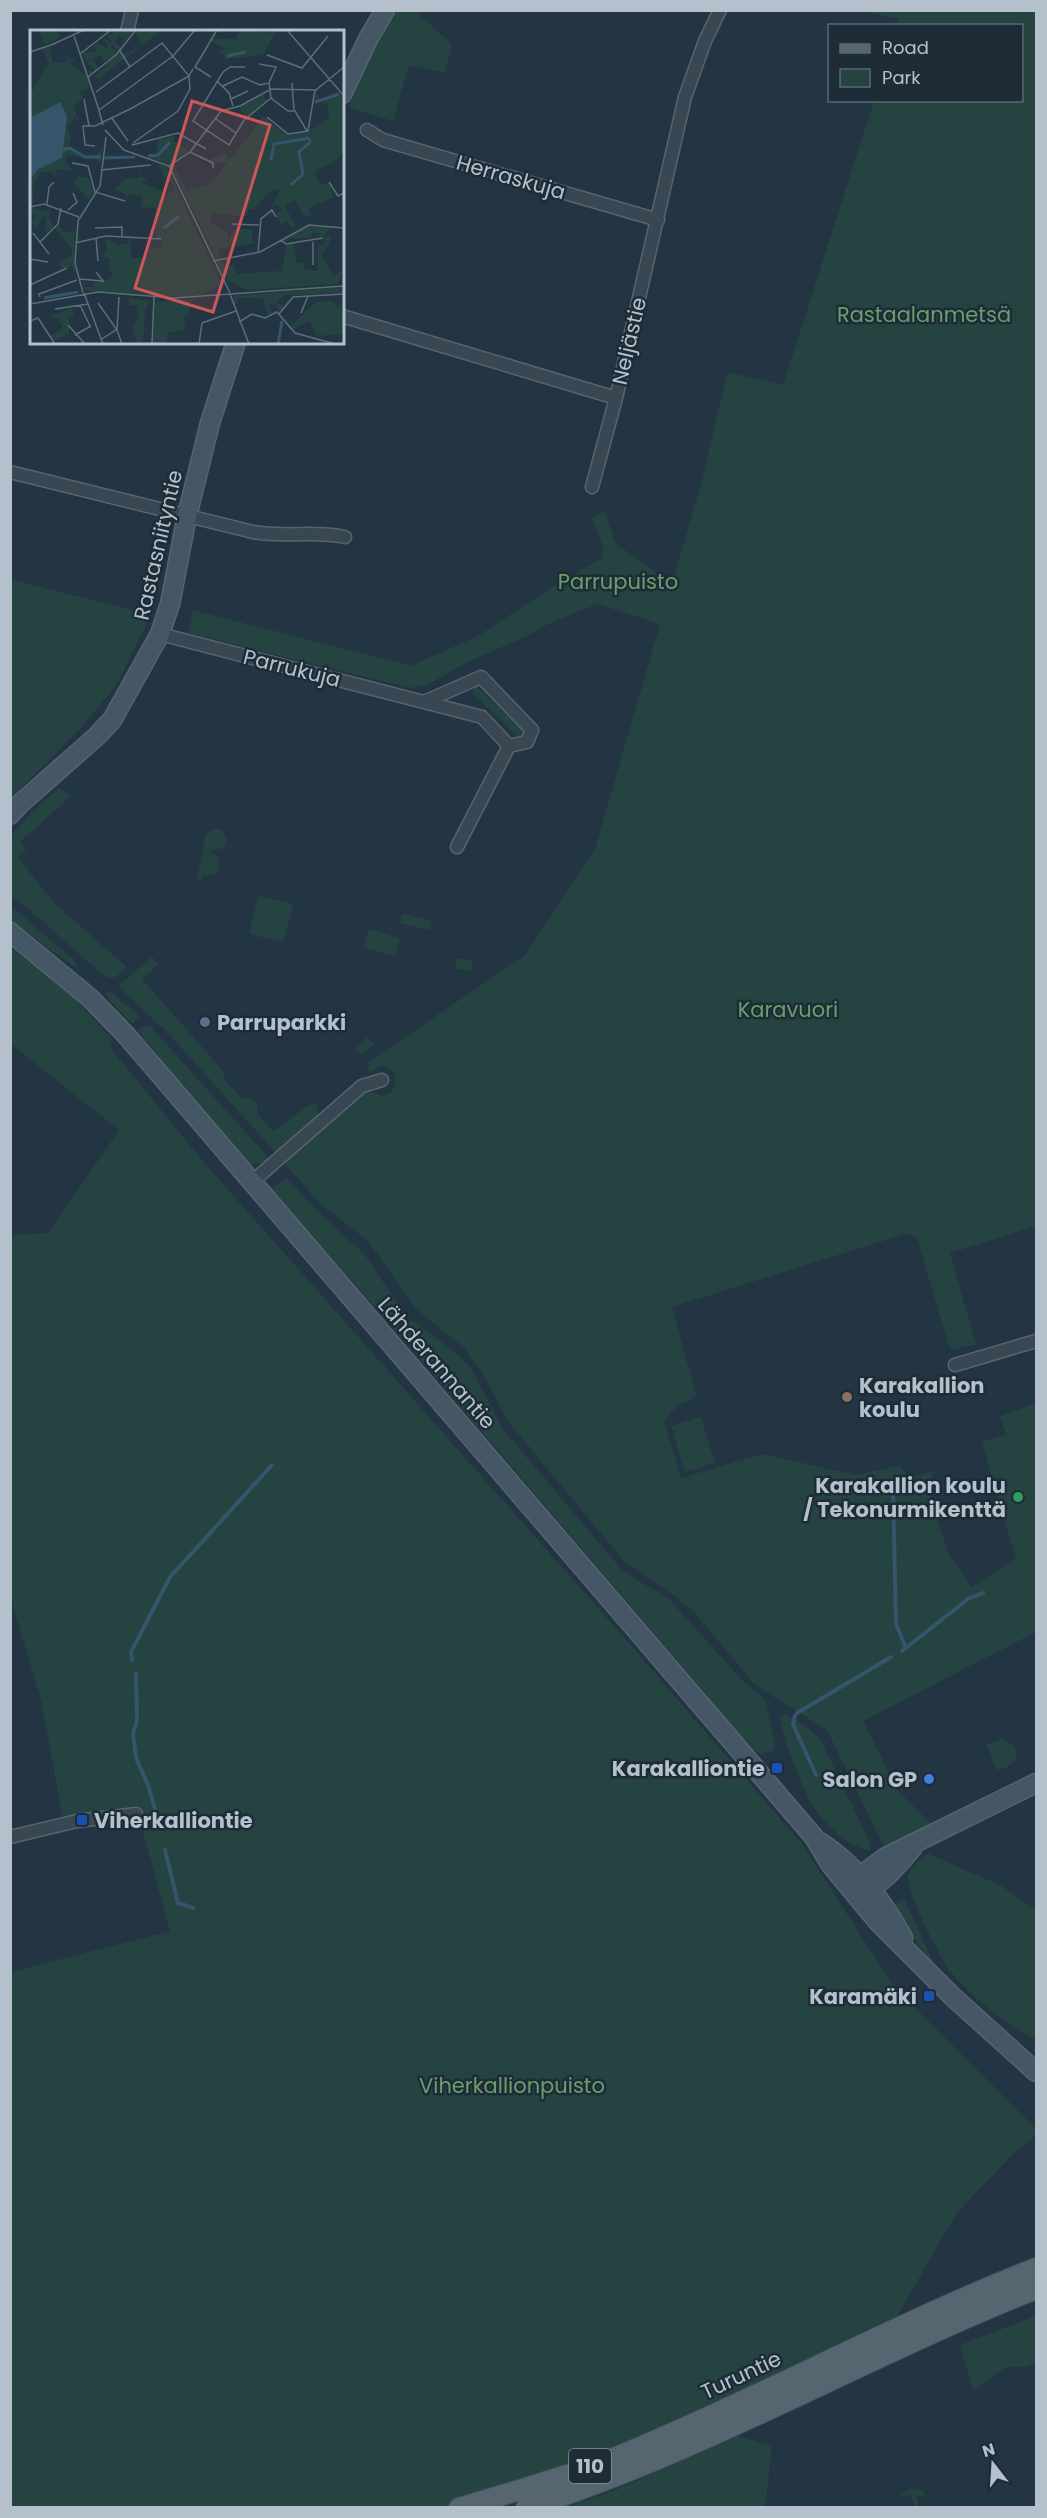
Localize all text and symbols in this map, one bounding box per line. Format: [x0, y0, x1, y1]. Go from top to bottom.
legend [828, 24, 1023, 102]
inset map [30, 30, 344, 344]
text: Road [882, 35, 929, 60]
text: Park [882, 65, 921, 90]
street label: Herraskuja [453, 148, 569, 206]
street label: Neljästie [605, 294, 653, 388]
park label: Rastaalanmetsä [837, 300, 1011, 329]
street label: Rastasniityntie [127, 467, 189, 623]
park label: Parrupuisto [558, 567, 678, 596]
street label: Parrukuja [240, 642, 344, 694]
park label: Karavuori [738, 995, 838, 1024]
place label: Parruparkki [217, 1008, 346, 1037]
marker: Parruparkki [198, 1015, 212, 1029]
street label: Lähderannantie [372, 1291, 502, 1435]
place label: Karakallion koulu [859, 1371, 985, 1424]
marker: Karakallion koulu [840, 1390, 854, 1404]
place label: Karakallion koulu / Tekonurmikenttä [803, 1471, 1006, 1524]
marker: Karakallion koulu / Tekonurmikenttä [1011, 1490, 1025, 1504]
place label: Karakalliontie [612, 1754, 765, 1783]
marker: Karakalliontie [770, 1761, 784, 1775]
place label: Salon GP [823, 1765, 917, 1794]
marker: Salon GP [922, 1772, 936, 1786]
place label: Viherkalliontie [94, 1806, 253, 1835]
marker: Viherkalliontie [75, 1813, 89, 1827]
place label: Karamäki [809, 1982, 917, 2011]
marker: Karamäki [922, 1989, 936, 2003]
park label: Viherkallionpuisto [419, 2071, 605, 2100]
street label: Turuntie [696, 2344, 786, 2406]
north arrow [963, 2434, 1023, 2494]
text: N [980, 2437, 998, 2463]
road number: 110 [569, 2449, 611, 2483]

